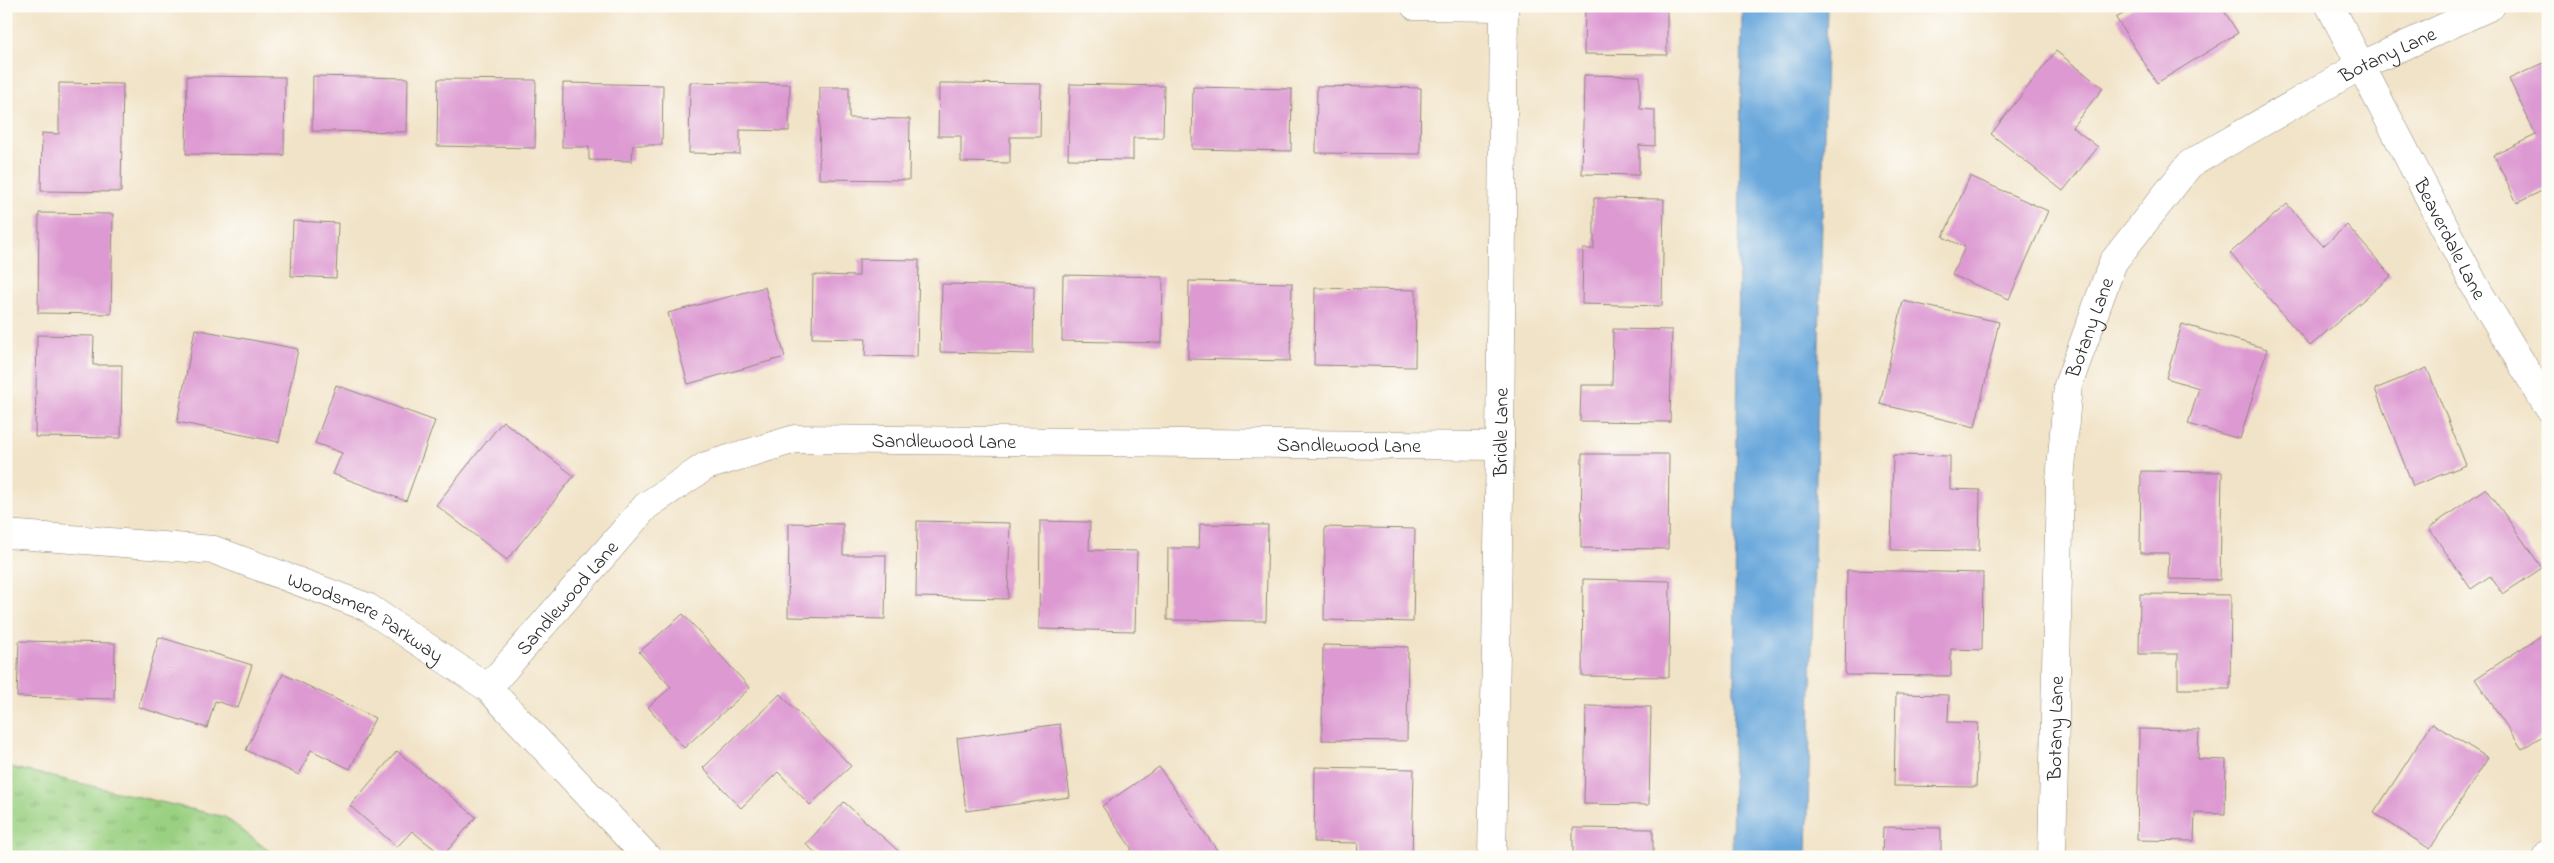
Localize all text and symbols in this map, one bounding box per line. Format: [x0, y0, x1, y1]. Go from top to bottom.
street label: Botany Lane [2334, 21, 2442, 92]
street label: Beaverdale Lane [2404, 173, 2492, 306]
street label: Botany Lane [2060, 274, 2123, 383]
street label: Bridle Lane [1487, 387, 1518, 478]
street label: Sandlewood Lane [872, 428, 1016, 458]
street label: Sandlewood Lane [1277, 432, 1421, 462]
street label: Sandlewood Lane [510, 535, 627, 663]
street label: Woodsmere Parkway [283, 567, 448, 671]
street label: Botany Lane [2042, 676, 2073, 782]

